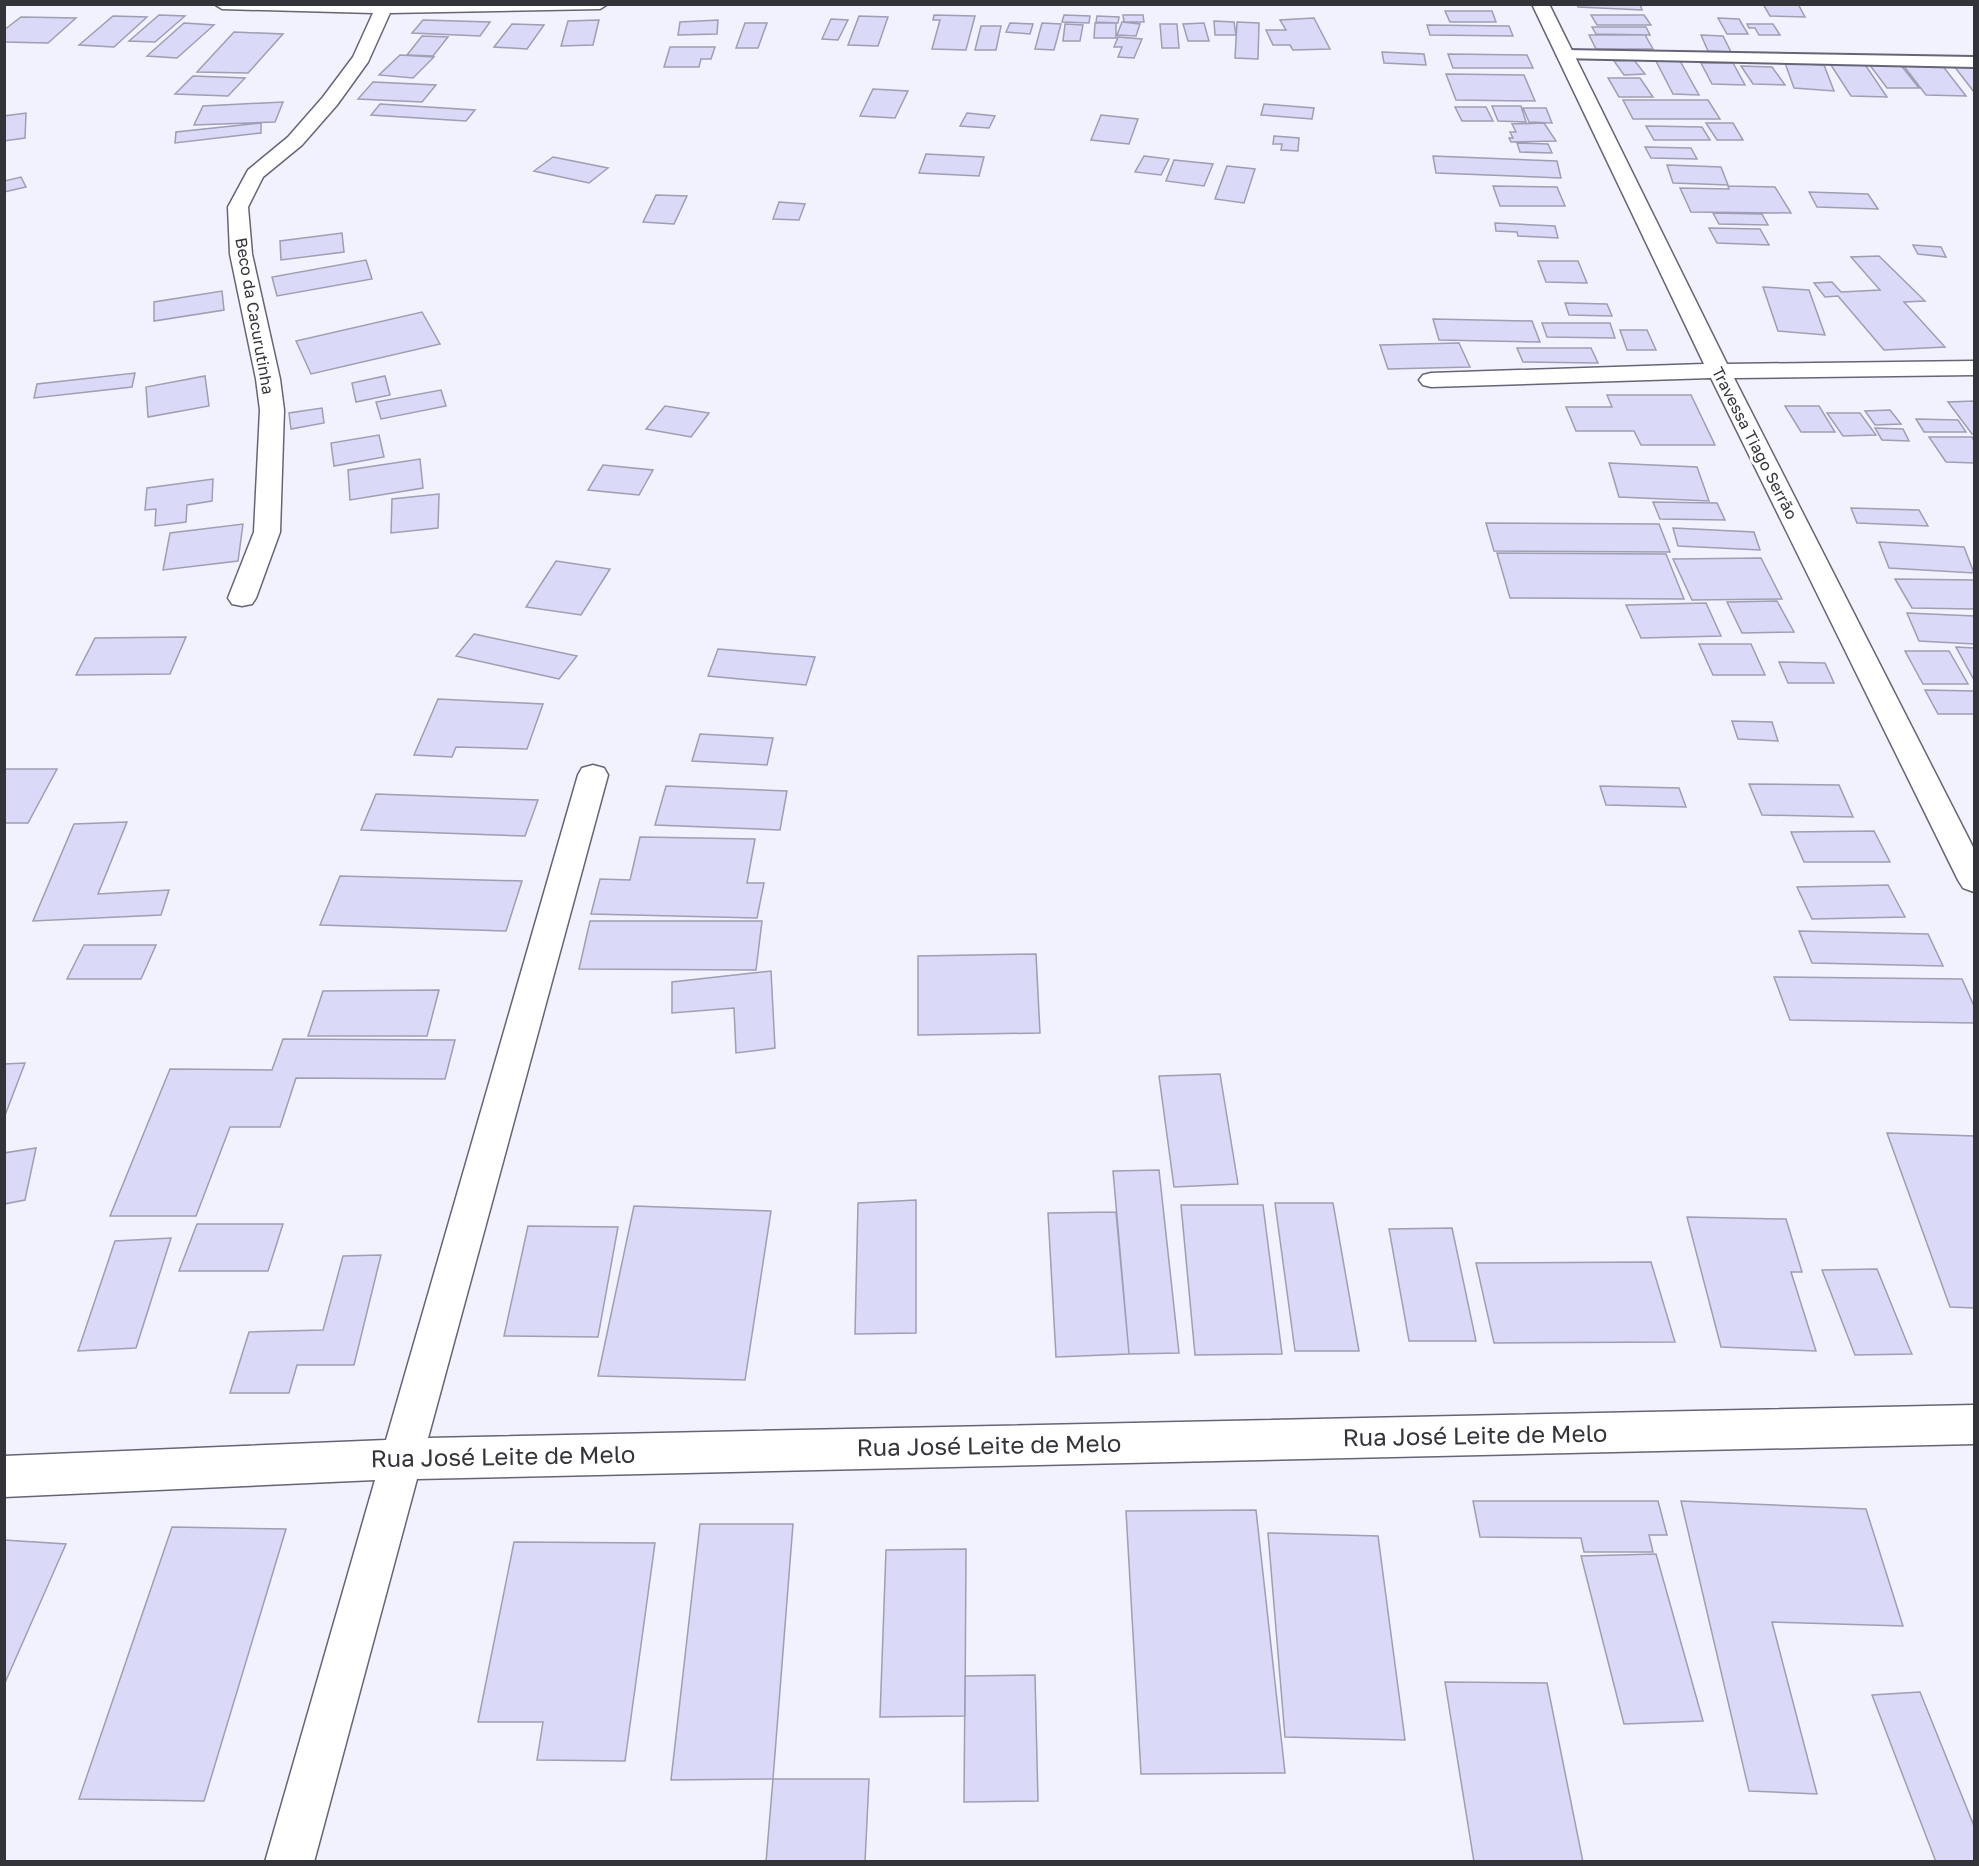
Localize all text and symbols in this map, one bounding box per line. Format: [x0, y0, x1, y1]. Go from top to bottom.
street label: Beco da Cacurutinha [231, 236, 279, 396]
street label: Travessa Tiago Serrão [1708, 363, 1802, 523]
street label: Rua José Leite de Melo [1342, 1418, 1608, 1451]
street label: Rua José Leite de Melo [856, 1428, 1122, 1461]
street label: Rua José Leite de Melo [370, 1439, 636, 1472]

